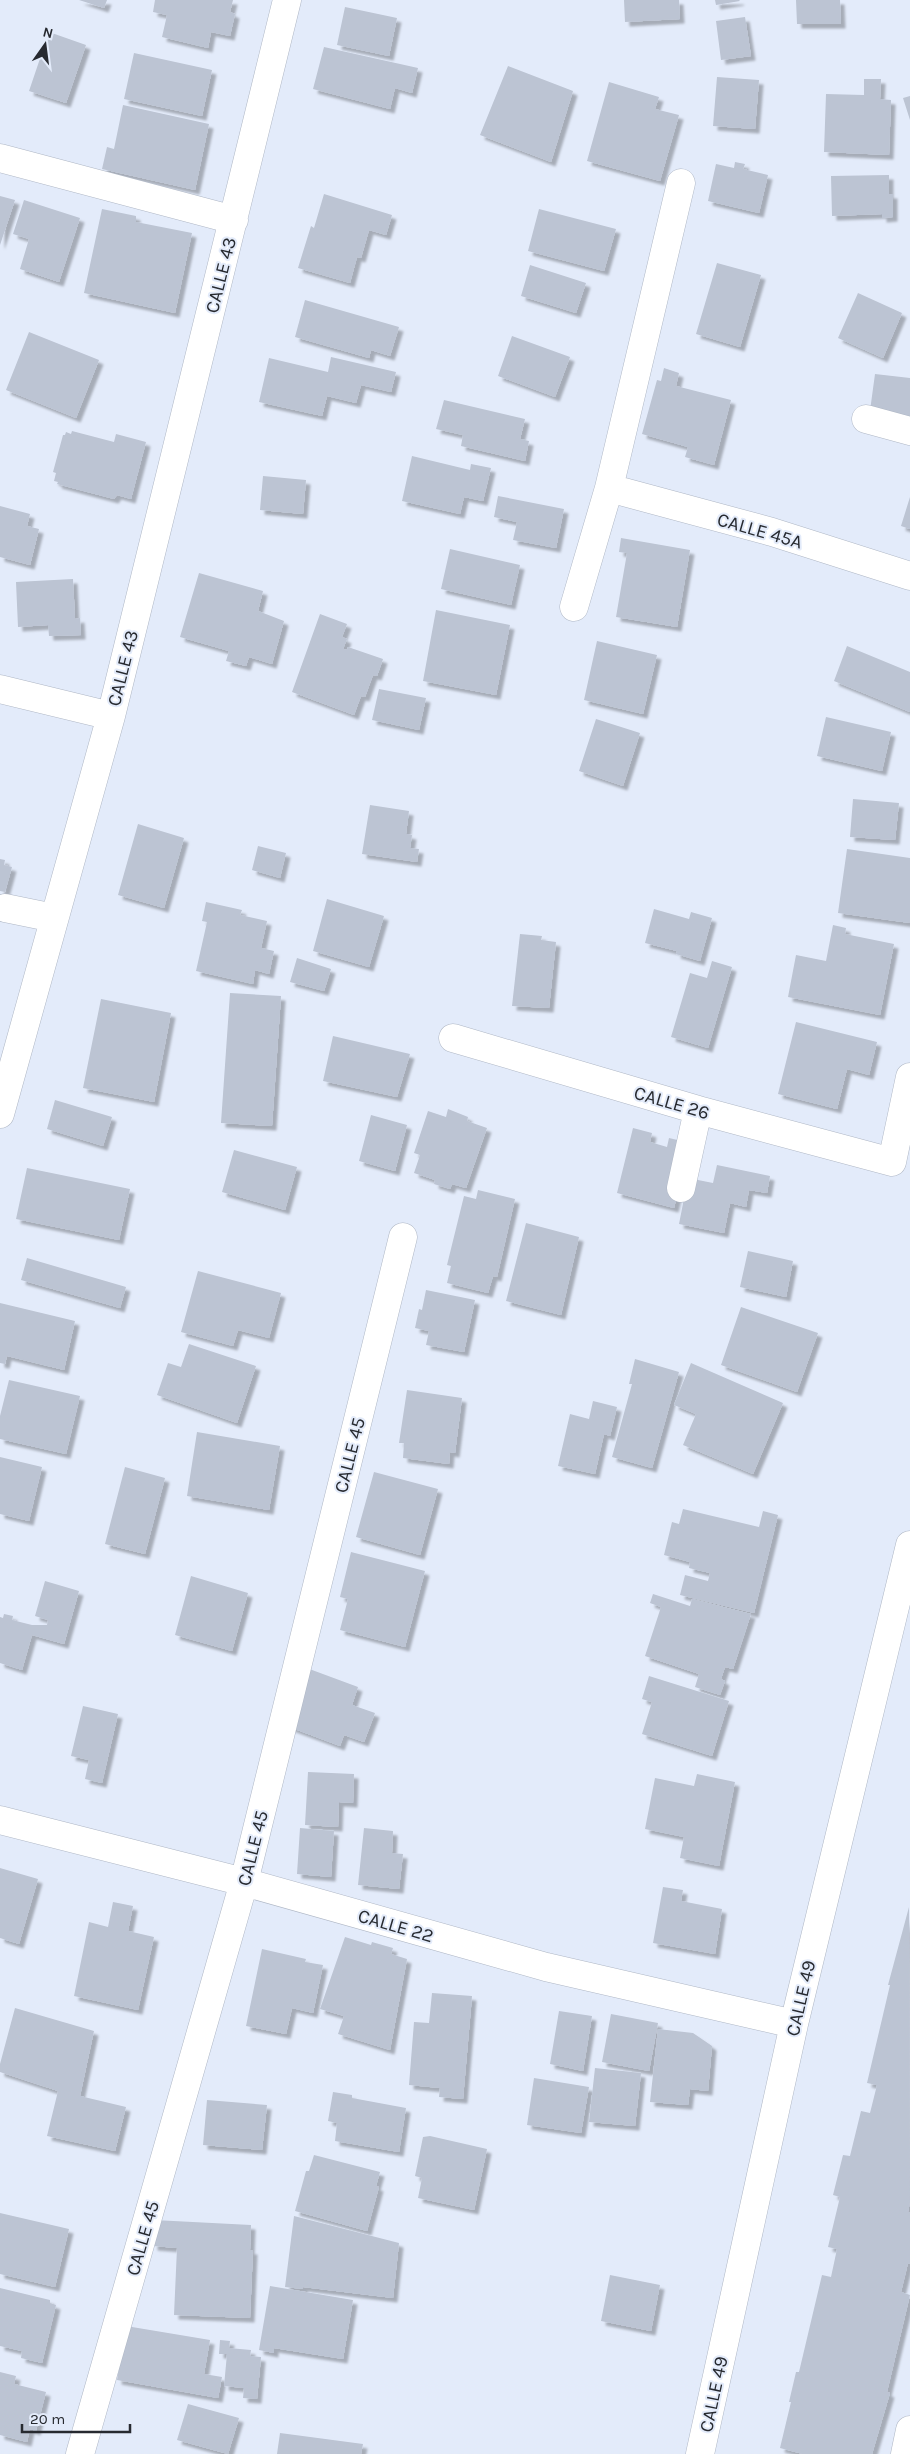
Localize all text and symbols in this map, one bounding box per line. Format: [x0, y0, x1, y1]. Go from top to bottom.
north arrow [20, 20, 70, 70]
text: N [41, 23, 55, 42]
street label: CALLE 43 [201, 235, 241, 315]
street label: CALLE 45A [715, 508, 805, 554]
street label: CALLE 43 [103, 628, 143, 708]
street label: CALLE 26 [631, 1082, 712, 1124]
street label: CALLE 45 [330, 1415, 370, 1495]
street label: CALLE 45 [233, 1808, 273, 1888]
street label: CALLE 22 [355, 1905, 436, 1947]
street label: CALLE 49 [782, 1958, 820, 2038]
street label: CALLE 45 [122, 2198, 164, 2278]
street label: CALLE 49 [695, 2354, 733, 2434]
scale bar [22, 2402, 130, 2434]
text: 20 m [30, 2410, 65, 2428]

